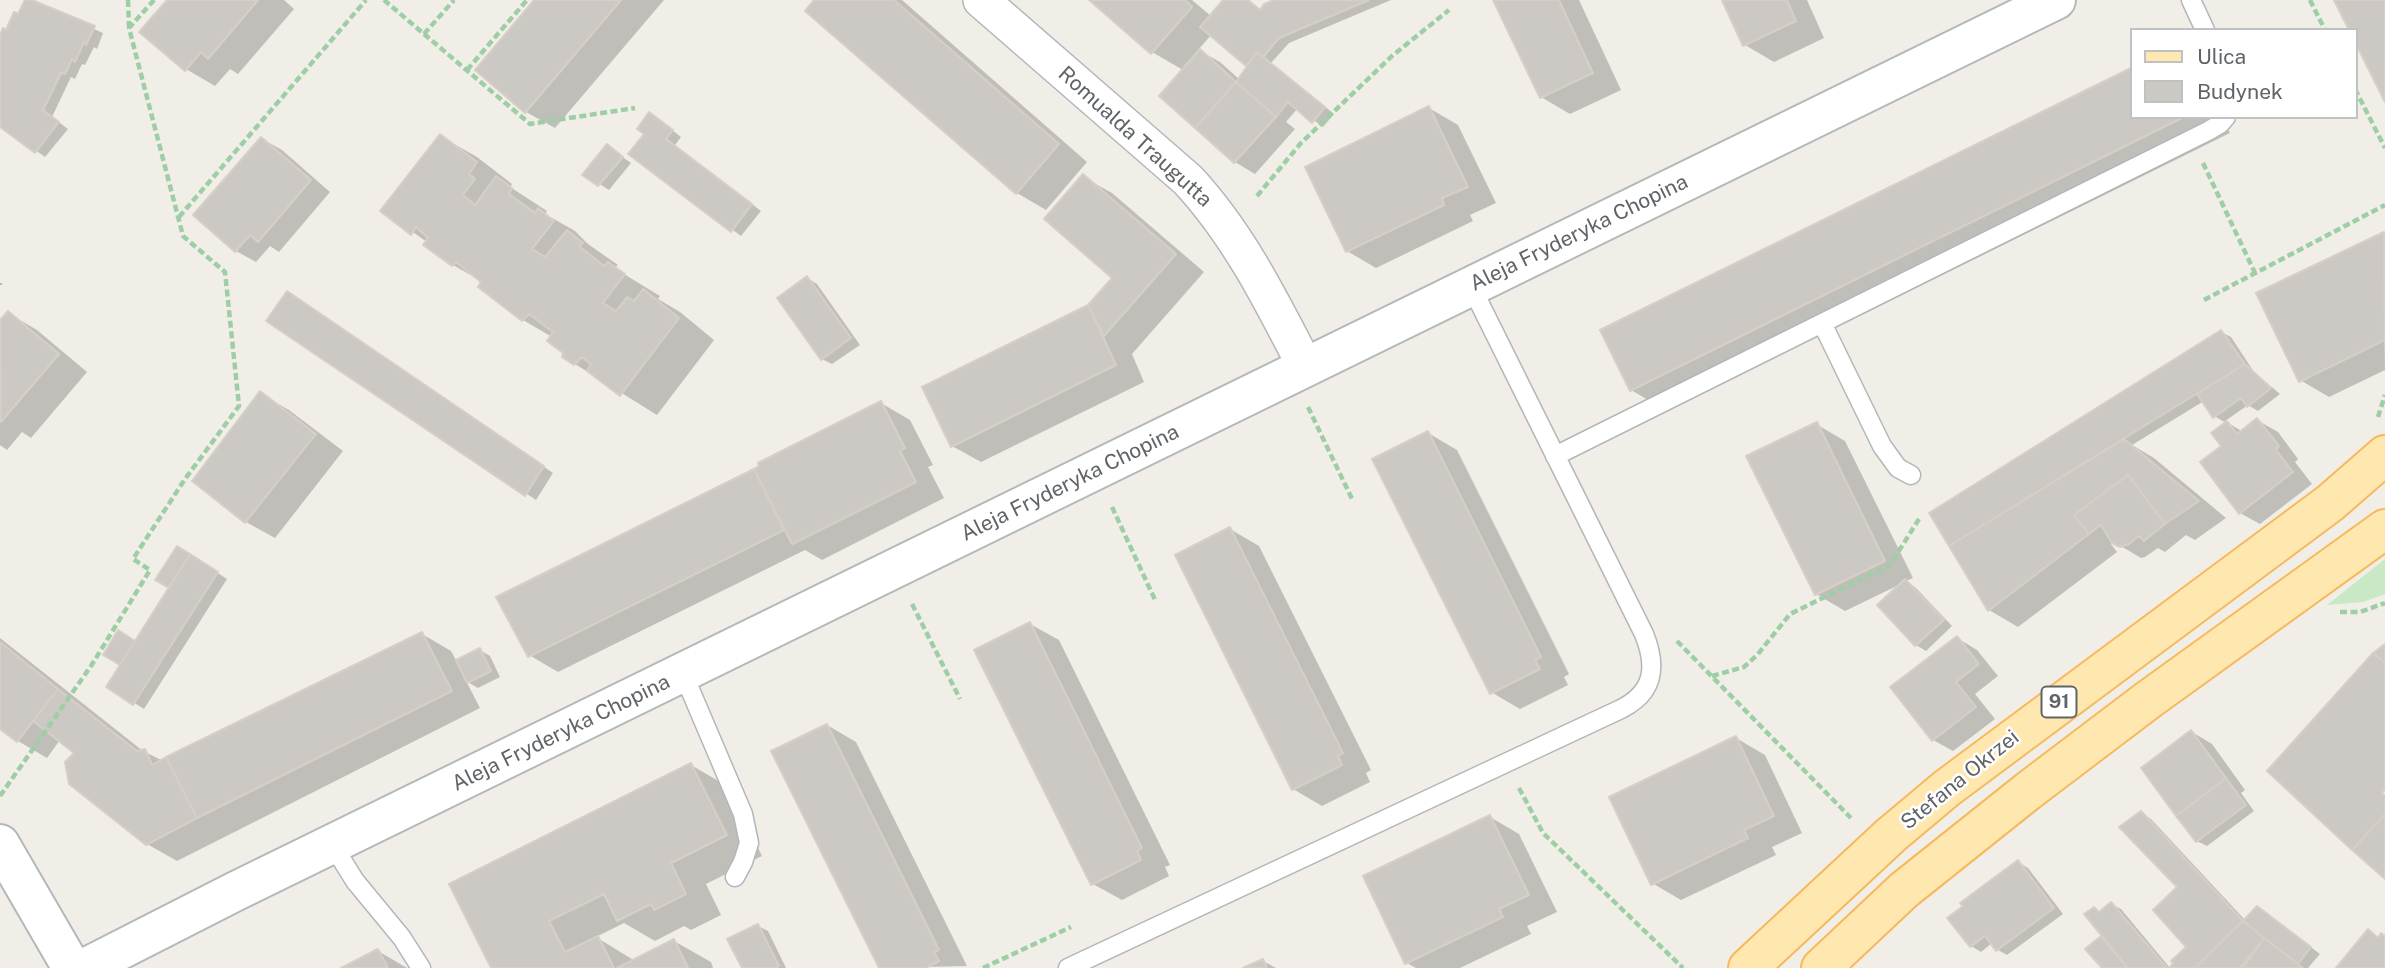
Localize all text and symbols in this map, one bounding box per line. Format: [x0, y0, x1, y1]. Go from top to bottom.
legend [2130, 28, 2357, 119]
text: Ulica [2197, 44, 2246, 69]
street label: Romualda Traugutta [1053, 61, 1217, 213]
text: Budynek [2197, 79, 2283, 104]
street label: Aleja Fryderyka Chopina [1466, 169, 1692, 297]
street label: Aleja Fryderyka Chopina [957, 419, 1183, 547]
street label: Aleja Fryderyka Chopina [448, 669, 674, 797]
road number: 91 [2042, 687, 2076, 718]
street label: Stefana Okrzei [1896, 725, 2024, 835]

